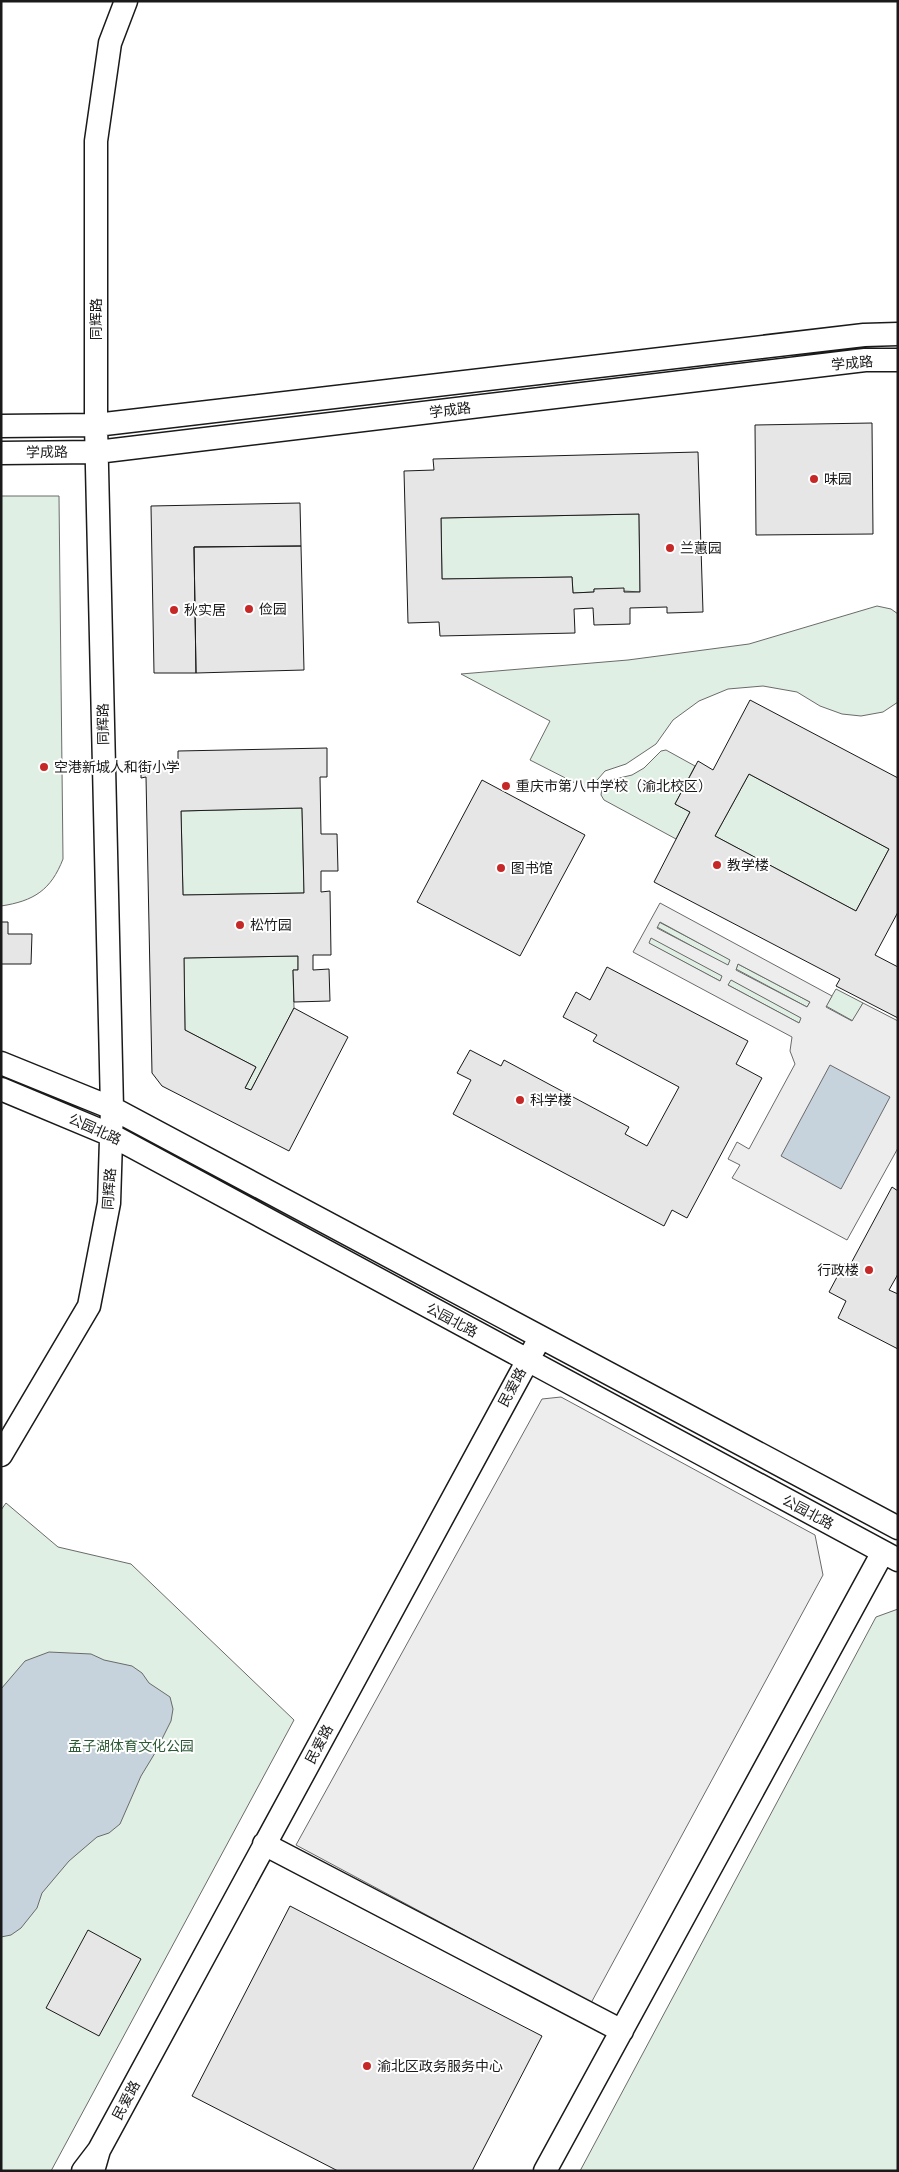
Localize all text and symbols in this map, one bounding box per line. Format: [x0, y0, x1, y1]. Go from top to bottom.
street label: 同辉路 [88, 298, 104, 340]
street label: 学成路 [830, 353, 874, 373]
street label: 学成路 [428, 400, 472, 420]
street label: 学成路 [26, 444, 68, 460]
place label: 味园 [824, 471, 852, 487]
marker: 味园 [808, 473, 820, 485]
place label: 兰蕙园 [680, 540, 722, 556]
marker: 兰蕙园 [664, 542, 676, 554]
place label: 俭园 [259, 601, 287, 617]
place label: 秋实居 [184, 602, 226, 618]
marker: 俭园 [243, 603, 255, 615]
marker: 秋实居 [168, 604, 180, 616]
street label: 同辉路 [95, 703, 111, 745]
place label: 空港新城人和街小学 [54, 759, 180, 775]
marker: 空港新城人和街小学 [38, 761, 50, 773]
place label: 重庆市第八中学校（渝北校区） [516, 778, 712, 794]
marker: 重庆市第八中学校（渝北校区） [500, 780, 512, 792]
place label: 教学楼 [727, 857, 769, 873]
marker: 教学楼 [711, 859, 723, 871]
place label: 图书馆 [511, 860, 553, 876]
marker: 图书馆 [495, 862, 507, 874]
place label: 松竹园 [250, 917, 292, 933]
marker: 松竹园 [234, 919, 246, 931]
place label: 科学楼 [530, 1092, 572, 1108]
marker: 科学楼 [514, 1094, 526, 1106]
street label: 公园北路 [66, 1110, 124, 1148]
street label: 同辉路 [100, 1167, 118, 1211]
place label: 行政楼 [817, 1262, 859, 1278]
marker: 行政楼 [863, 1264, 875, 1276]
street label: 公园北路 [424, 1300, 480, 1340]
street label: 民爱路 [495, 1365, 529, 1409]
street label: 公园北路 [780, 1492, 836, 1532]
street label: 民爱路 [302, 1722, 336, 1766]
park label: 孟子湖体育文化公园 [68, 1738, 194, 1754]
place label: 渝北区政务服务中心 [377, 2058, 503, 2074]
marker: 渝北区政务服务中心 [361, 2060, 373, 2072]
street label: 民爱路 [109, 2078, 143, 2122]

